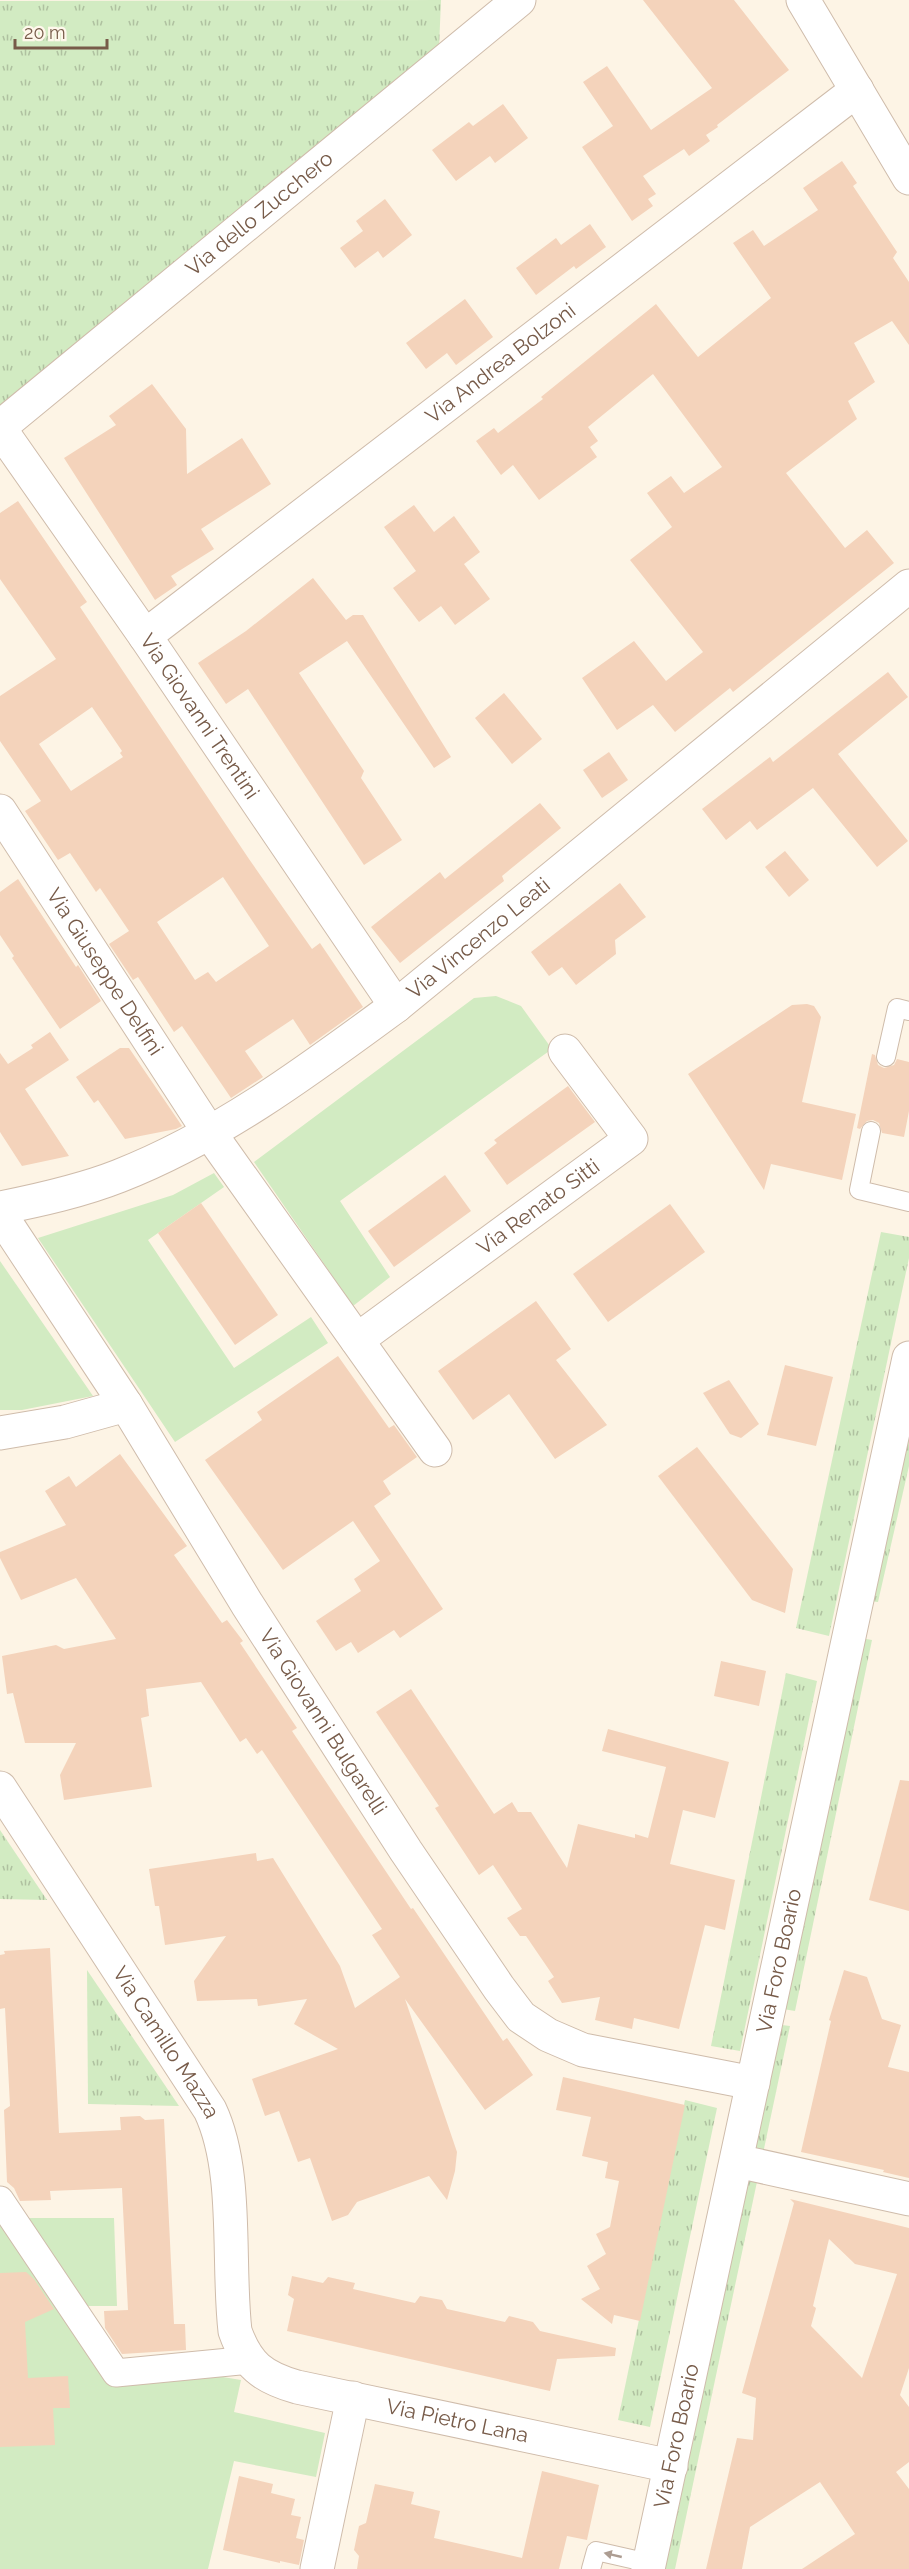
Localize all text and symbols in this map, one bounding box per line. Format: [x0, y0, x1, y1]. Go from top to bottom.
scale bar [15, 12, 106, 50]
text: 20 m [24, 22, 66, 43]
street label: Via dello Zucchero [181, 145, 338, 281]
street label: Via Andrea Bolzoni [420, 298, 580, 428]
street label: Via Giovanni Trentini [135, 629, 265, 804]
street label: Via Vincenzo Leati [402, 872, 555, 1004]
street label: Via Giuseppe Delfini [42, 883, 169, 1060]
street label: Via Renato Sitti [472, 1153, 604, 1260]
street label: Via Giovanni Bulgarelli [254, 1624, 392, 1819]
street label: Via Foro Boario [751, 1886, 806, 2035]
street label: Via Camillo Mazza [108, 1962, 225, 2122]
street label: Via Foro Boario [648, 2361, 704, 2511]
street label: Via Pietro Lana [384, 2393, 531, 2448]
one-way arrow [604, 2549, 622, 2559]

